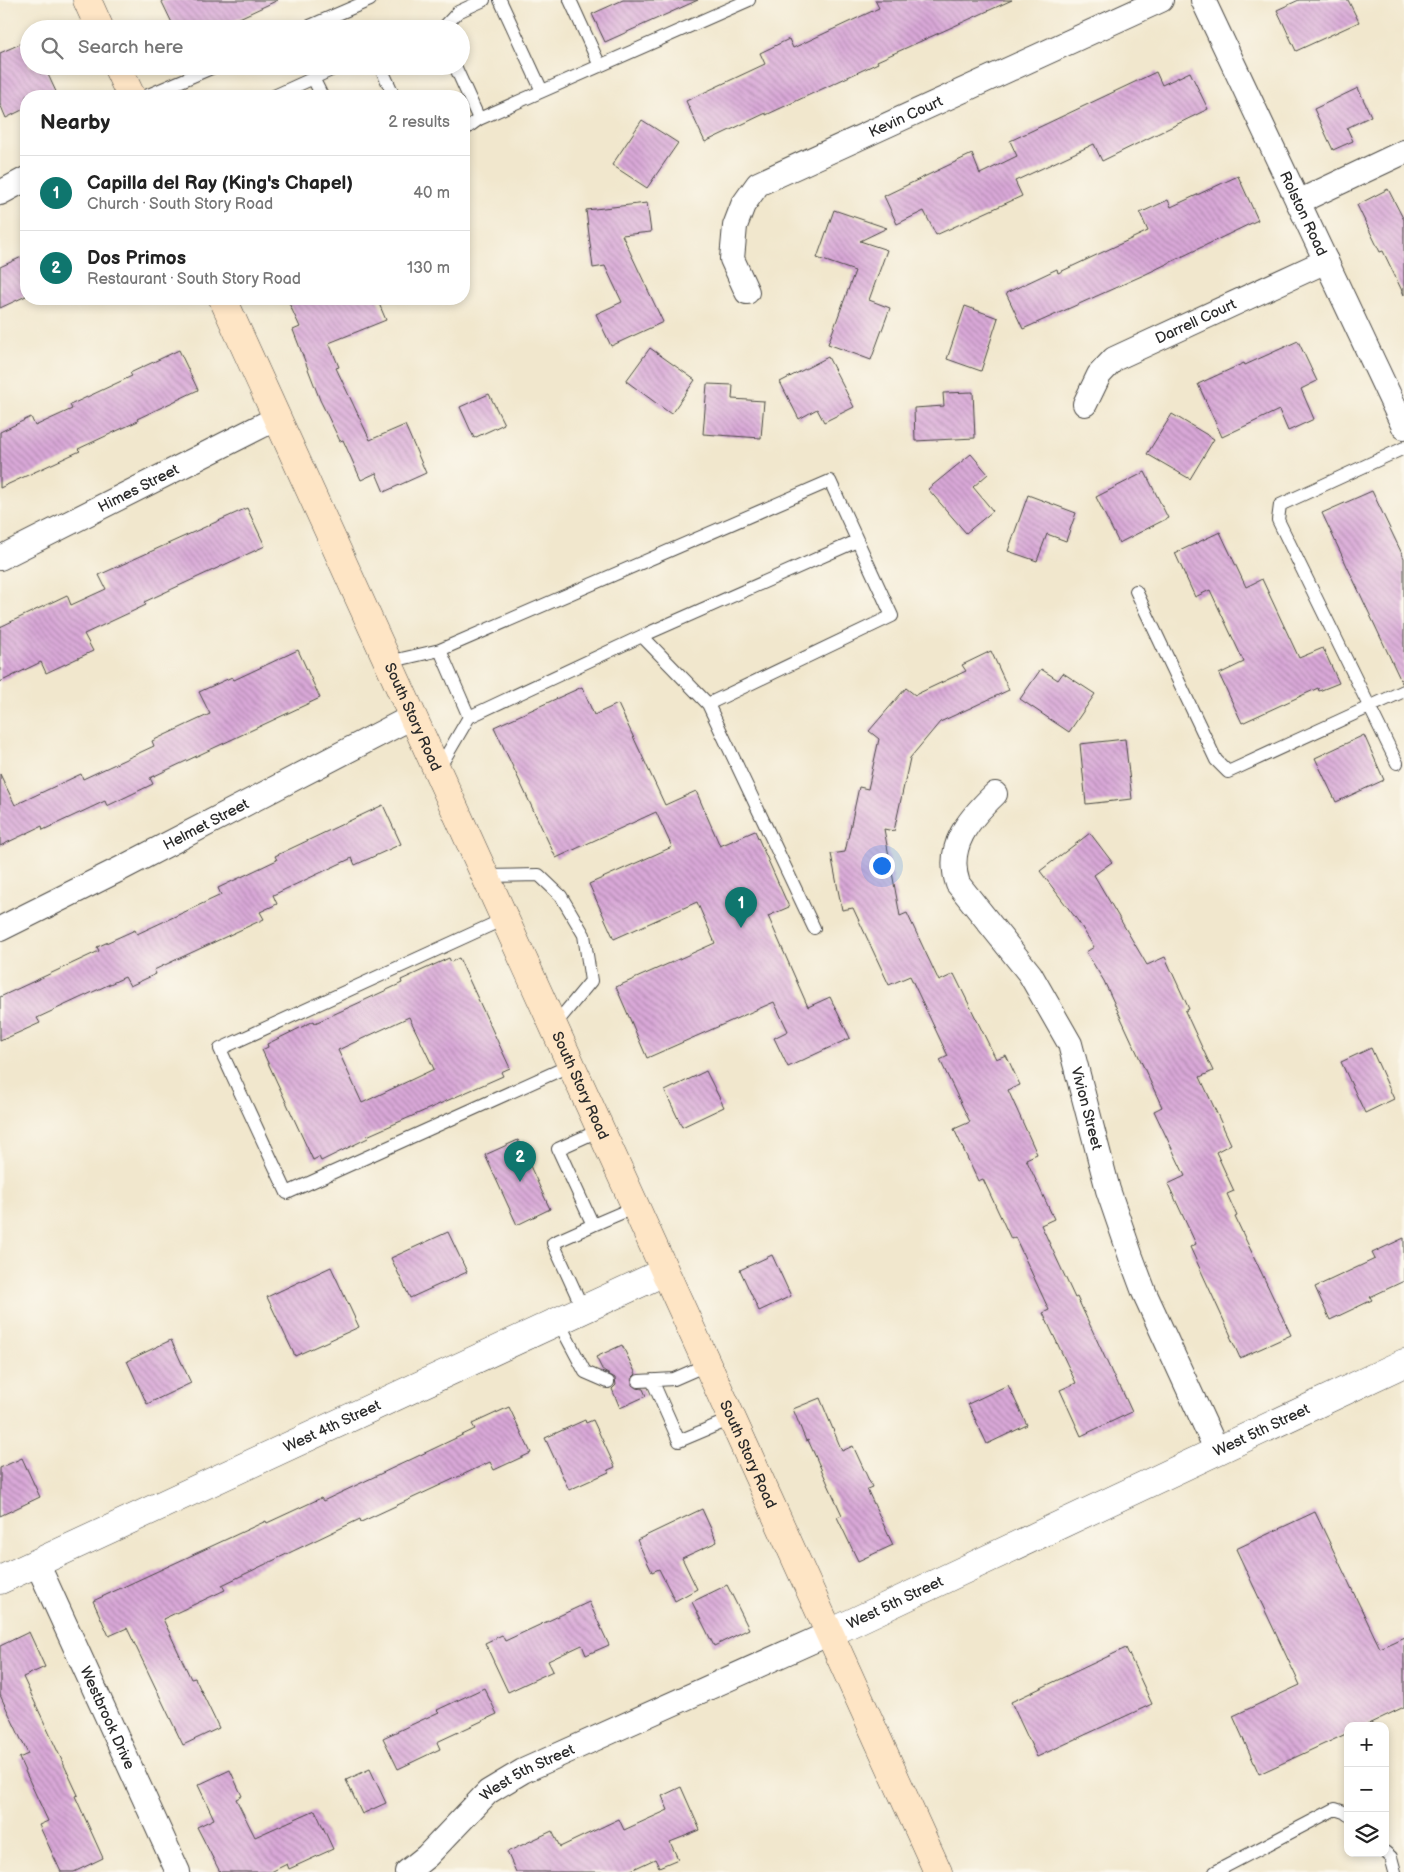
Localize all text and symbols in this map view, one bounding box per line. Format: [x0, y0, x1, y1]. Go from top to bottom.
search box [20, 20, 470, 75]
icon: search [38, 34, 66, 62]
text: Search here [78, 36, 183, 59]
street label: Kevin Court [866, 91, 946, 142]
text: Nearby [40, 110, 110, 135]
text: 2 results [388, 113, 450, 132]
street label: Rolston Road [1275, 168, 1332, 259]
text: Capilla del Ray (King's Chapel) [87, 172, 353, 195]
text: 1 [53, 184, 59, 203]
text: 40 m [413, 184, 450, 203]
text: Church · South Story Road [87, 195, 273, 214]
text: Dos Primos [87, 247, 186, 270]
text: 2 [51, 259, 61, 278]
text: 130 m [407, 259, 450, 278]
text: Restaurant · South Story Road [87, 270, 301, 289]
street label: Darrell Court [1152, 294, 1239, 348]
street label: Himes Street [95, 460, 182, 516]
street label: South Story Road [380, 660, 446, 774]
street label: Helmet Street [160, 794, 252, 854]
your location [869, 853, 895, 879]
pin: 1 [725, 887, 757, 928]
street label: South Story Road [548, 1029, 613, 1143]
street label: Vivion Street [1067, 1065, 1107, 1152]
pin: 2 [504, 1141, 536, 1182]
street label: West 4th Street [280, 1395, 384, 1457]
street label: South Story Road [715, 1397, 781, 1511]
street label: West 5th Street [1210, 1399, 1313, 1461]
street label: West 5th Street [844, 1572, 947, 1633]
street label: Westbrook Drive [76, 1663, 139, 1772]
map controls [1344, 1722, 1389, 1857]
button: + [1344, 1722, 1389, 1767]
street label: West 5th Street [475, 1740, 578, 1804]
button: − [1344, 1767, 1389, 1812]
button: layers [1344, 1812, 1389, 1857]

